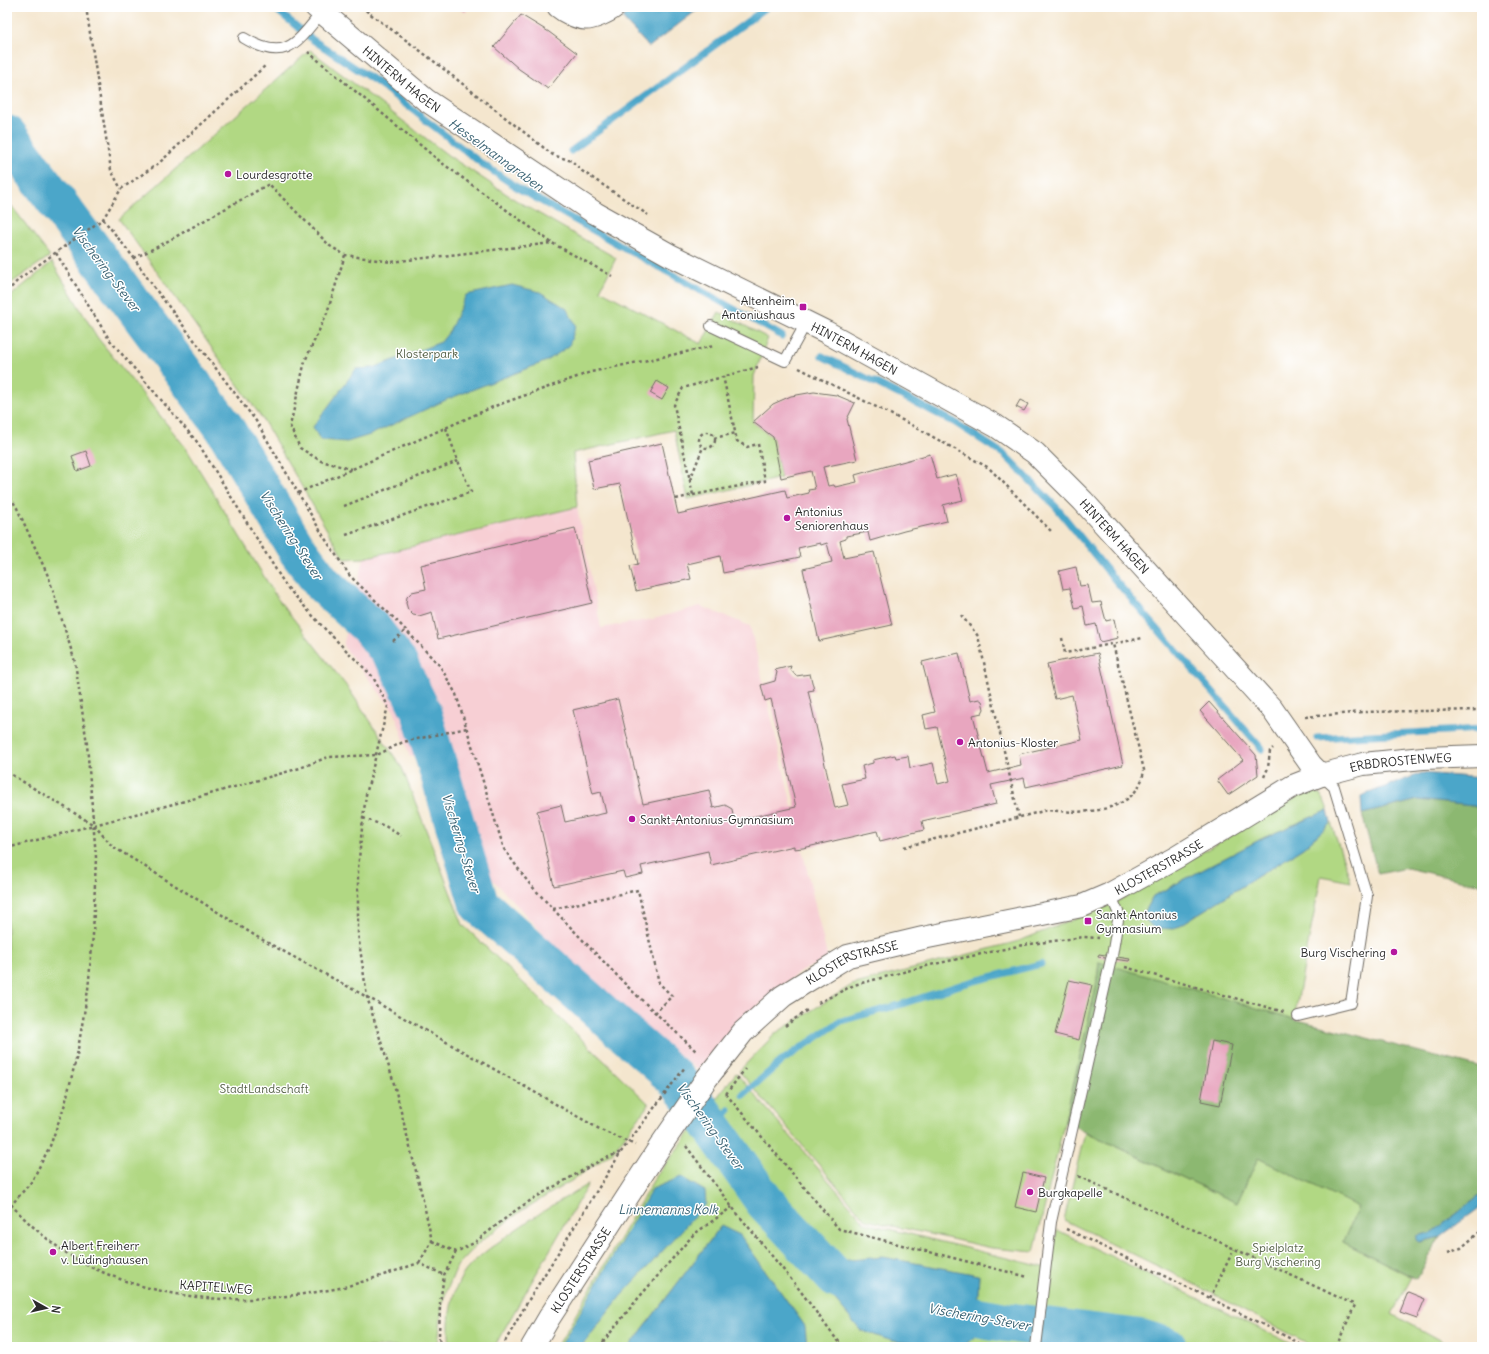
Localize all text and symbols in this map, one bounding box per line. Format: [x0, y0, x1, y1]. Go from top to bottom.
street label: HINTERM HAGEN [360, 43, 443, 115]
water label: Hesselmanngraben [445, 115, 547, 195]
place label: Lourdesgrotte [236, 167, 312, 182]
marker: Lourdesgrotte [223, 169, 233, 179]
water label: Vischering-Stever [68, 223, 145, 317]
place label: Altenheim Antoniushaus [721, 293, 795, 322]
marker: Altenheim Antoniushaus [798, 302, 808, 312]
street label: HINTERM HAGEN [809, 318, 900, 378]
park label: Klosterpark [396, 346, 458, 361]
water label: Vischering-Stever [256, 487, 327, 584]
street label: HINTERM HAGEN [1077, 495, 1153, 577]
place label: Antonius Seniorenhaus [795, 504, 869, 533]
marker: Antonius Seniorenhaus [782, 513, 792, 523]
place label: Antonius-Kloster [968, 735, 1058, 750]
marker: Antonius-Kloster [955, 737, 965, 747]
street label: ERBDROSTENWEG [1348, 750, 1452, 775]
water label: Vischering-Stever [438, 791, 485, 896]
place label: Sankt-Antonius-Gymnasium [640, 812, 794, 827]
marker: Sankt-Antonius-Gymnasium [627, 814, 637, 824]
street label: KLOSTERSTRASSE [1112, 836, 1205, 898]
place label: Sankt Antonius Gymnasium [1096, 907, 1177, 936]
marker: Sankt Antonius Gymnasium [1083, 916, 1093, 926]
street label: KLOSTERSTRASSE [803, 937, 899, 987]
place label: Burg Vischering [1300, 945, 1386, 960]
marker: Burg Vischering [1389, 947, 1399, 957]
water label: Vischering-Stever [673, 1079, 748, 1174]
park label: StadtLandschaft [219, 1081, 309, 1096]
place label: Burgkapelle [1038, 1185, 1102, 1200]
marker: Burgkapelle [1025, 1187, 1035, 1197]
water label: Linnemanns Kolk [618, 1201, 719, 1218]
street label: KLOSTERSTRASSE [547, 1224, 613, 1316]
place label: Albert Freiherr v. Lüdinghausen [61, 1238, 148, 1267]
park label: Spielplatz Burg Vischering [1235, 1240, 1321, 1269]
marker: Albert Freiherr v. Lüdinghausen [48, 1247, 58, 1257]
street label: KAPITELWEG [179, 1277, 253, 1297]
north arrow [26, 1288, 66, 1328]
water label: Vischering-Stever [927, 1300, 1033, 1335]
text: N [48, 1305, 63, 1314]

